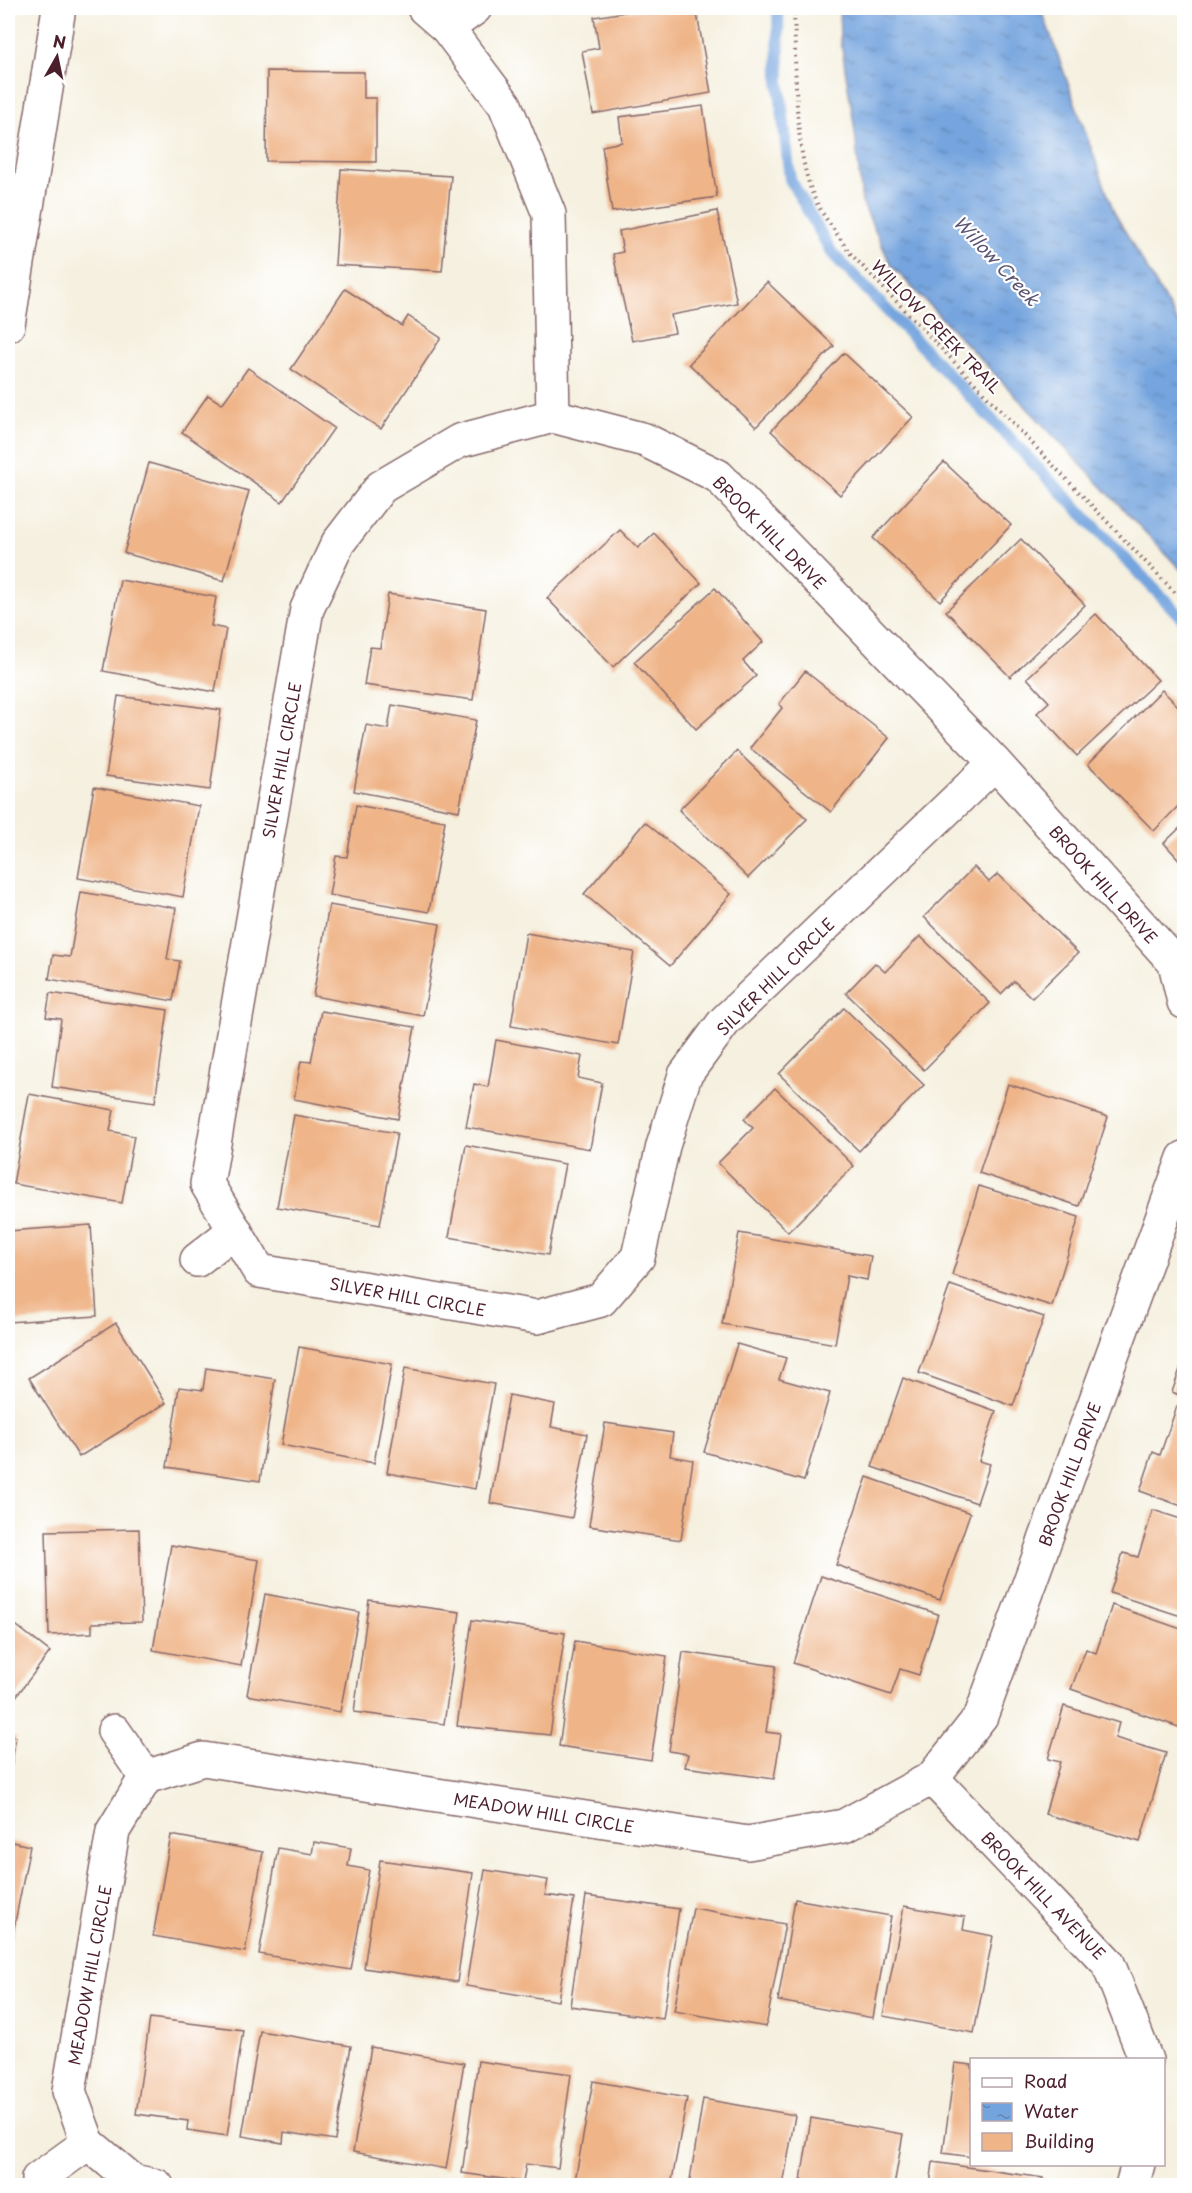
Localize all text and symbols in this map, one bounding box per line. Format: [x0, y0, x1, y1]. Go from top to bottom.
north arrow [27, 27, 87, 87]
text: N [51, 28, 68, 54]
water label: Willow Creek [948, 209, 1047, 312]
street label: WILLOW CREEK TRAIL [867, 254, 1007, 398]
street label: BROOK HILL DRIVE [708, 470, 832, 594]
street label: SILVER HILL CIRCLE [255, 680, 307, 840]
street label: BROOK HILL DRIVE [1044, 820, 1164, 948]
street label: SILVER HILL CIRCLE [711, 912, 839, 1040]
street label: SILVER HILL CIRCLE [328, 1270, 488, 1322]
street label: BROOK HILL DRIVE [1032, 1399, 1106, 1549]
street label: MEADOW HILL CIRCLE [452, 1786, 636, 1838]
street label: BROOK HILL AVENUE [976, 1826, 1112, 1964]
street label: MEADOW HILL CIRCLE [61, 1883, 117, 2067]
legend [970, 2058, 1165, 2166]
text: Road [1024, 2067, 1068, 2094]
text: Water [1024, 2097, 1079, 2124]
text: Building [1024, 2127, 1094, 2154]

